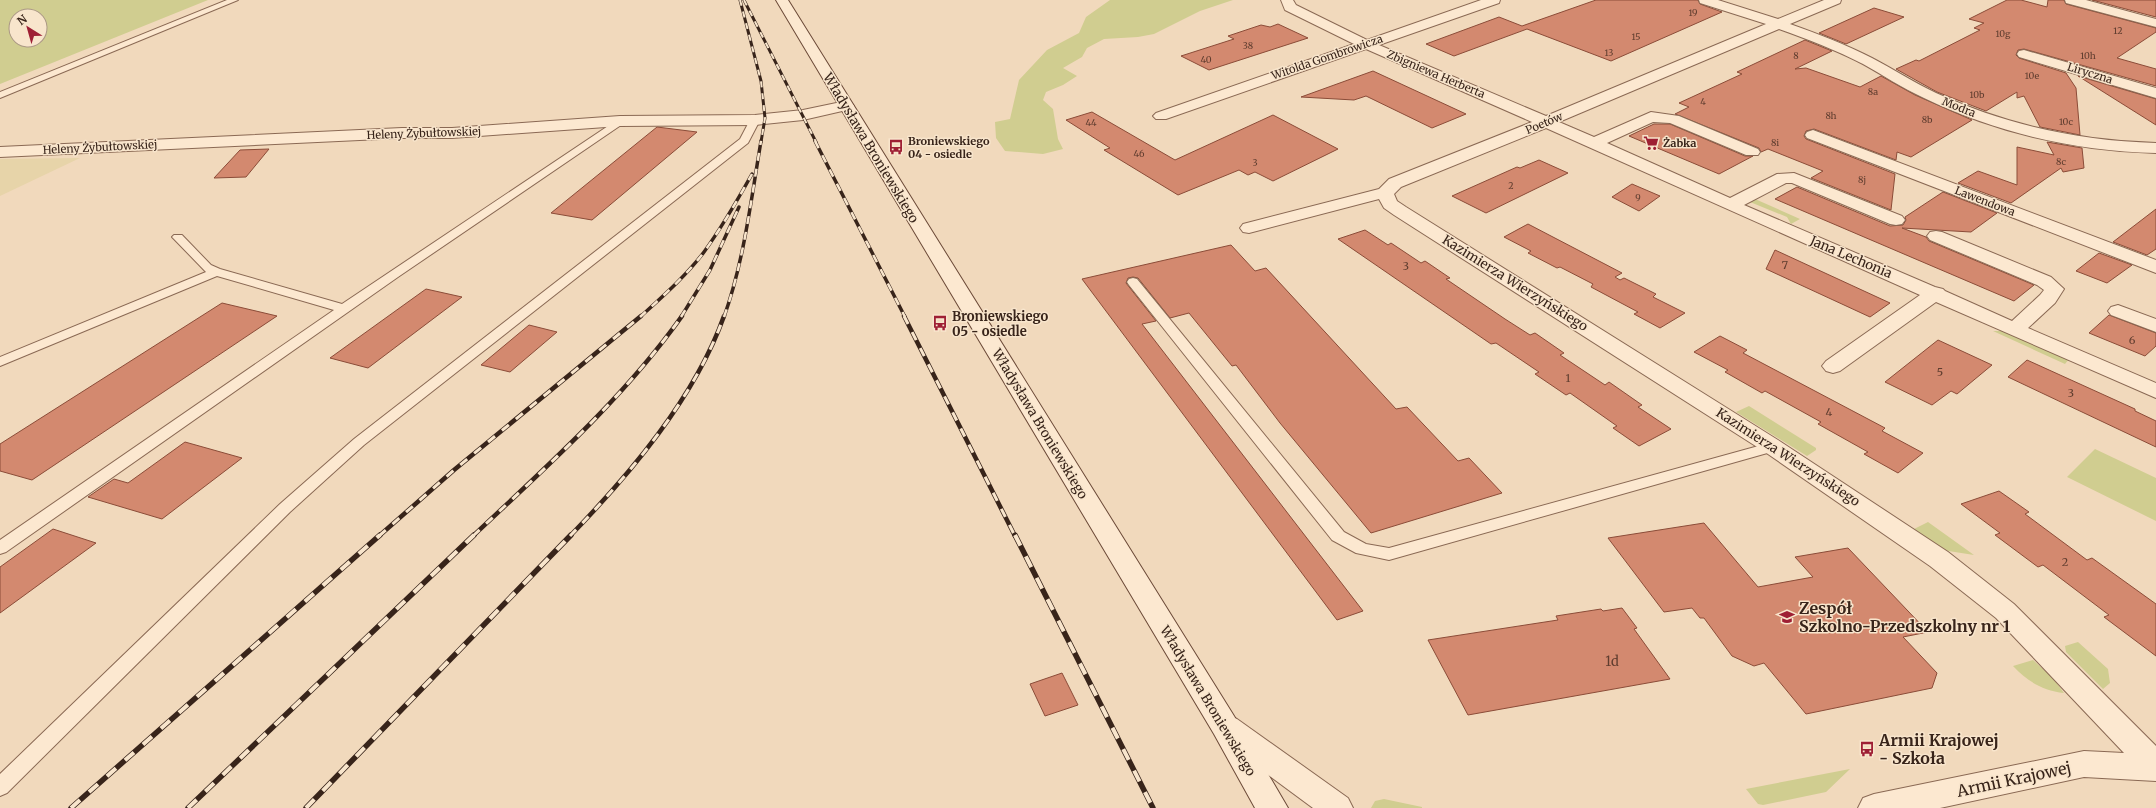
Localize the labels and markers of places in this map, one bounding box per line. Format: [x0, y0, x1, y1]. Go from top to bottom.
place label: Broniewskiego 04 - osiedle [908, 134, 990, 161]
supermarket icon: Żabka [1642, 134, 1660, 152]
place label: Żabka [1663, 136, 1696, 150]
bus stop icon: Broniewskiego 04 - osiedle [887, 138, 905, 156]
place label: Broniewskiego 05 - osiedle [952, 308, 1049, 340]
bus stop icon: Broniewskiego 05 - osiedle [931, 314, 949, 332]
place label: Zespół Szkolno-Przedszkolny nr 1 [1799, 598, 2011, 636]
school or university icon: Zespół Szkolno-Przedszkolny nr 1 [1778, 608, 1796, 626]
place label: Armii Krajowej - Szkoła [1878, 730, 1999, 768]
bus stop icon: Armii Krajowej - Szkoła [1858, 740, 1876, 758]

